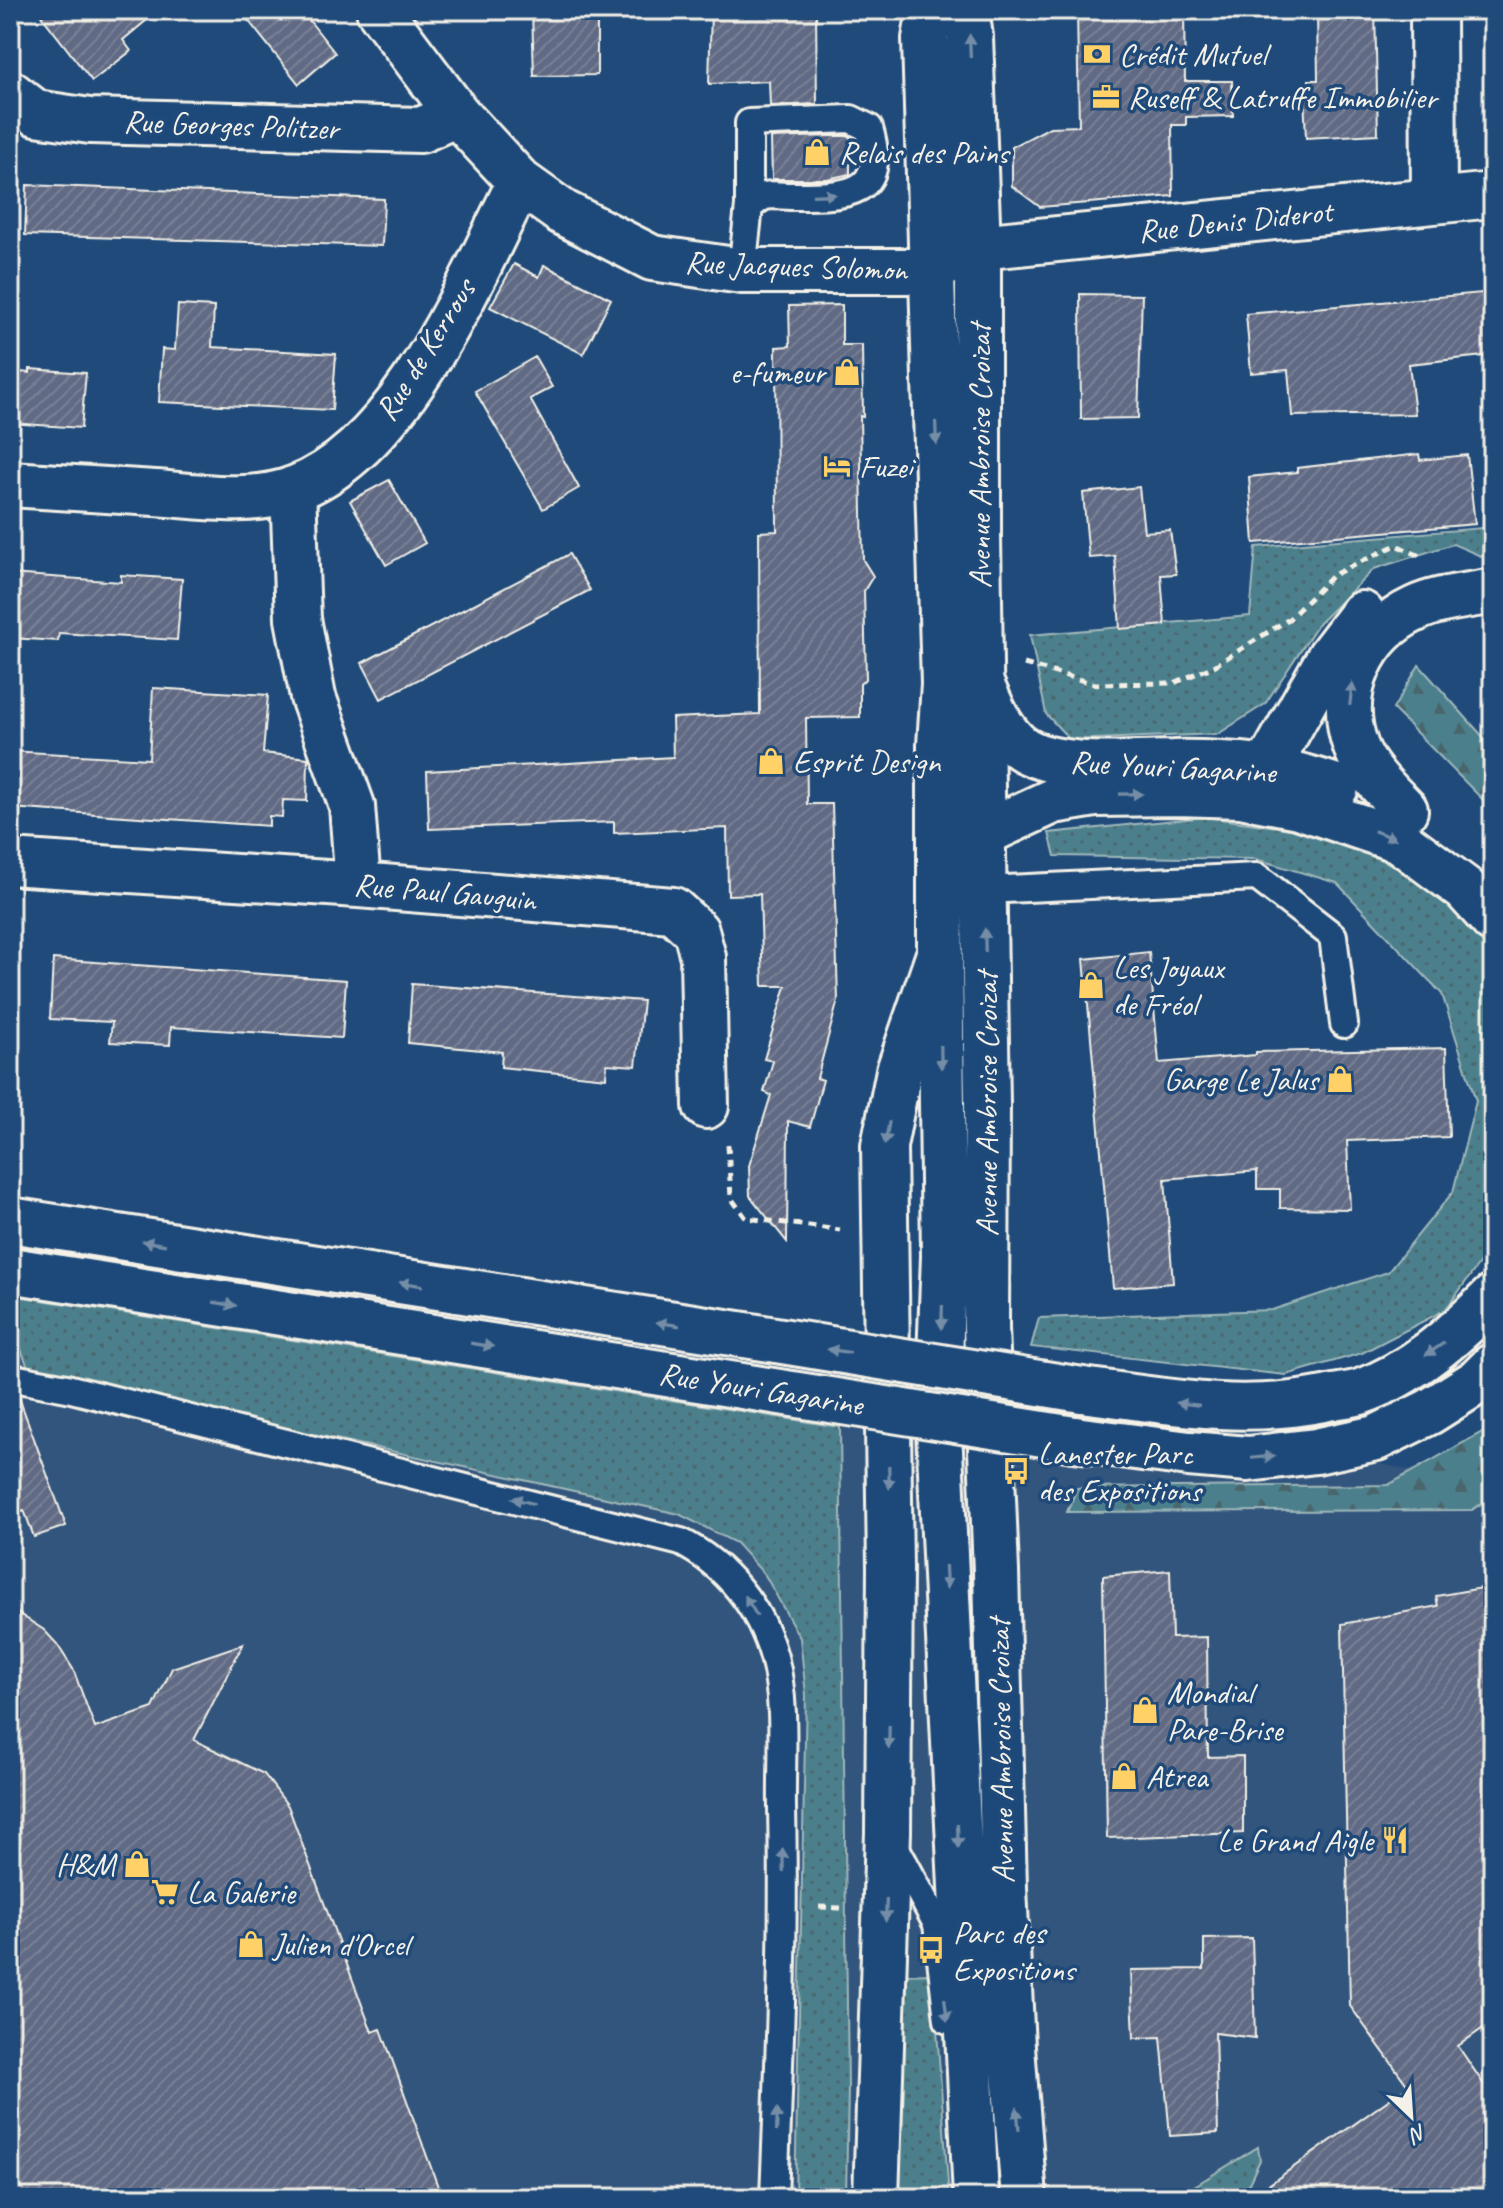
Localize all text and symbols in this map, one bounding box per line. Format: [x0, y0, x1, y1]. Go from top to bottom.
one-way arrow [963, 33, 976, 58]
place label: Crédit Mutuel [1119, 34, 1272, 75]
bank icon: Crédit Mutuel [1082, 39, 1112, 69]
place label: Ruseff & Latruffe Immobilier [1128, 77, 1440, 118]
office icon: Ruseff & Latruffe Immobilier [1091, 82, 1121, 112]
street label: Rue Georges Politzer [123, 101, 343, 149]
place label: Relais des Pains [839, 132, 1012, 173]
shop icon: Relais des Pains [802, 137, 832, 167]
one-way arrow [812, 189, 837, 202]
street label: Rue Denis Diderot [1136, 190, 1337, 252]
street label: Rue Jacques Solomon [684, 242, 909, 290]
street label: Rue de Kerrous [365, 269, 486, 428]
street label: Avenue Ambroise Croizat [959, 319, 1000, 588]
place label: e-fumeur [730, 352, 827, 393]
shop icon: e-fumeur [832, 357, 862, 387]
one-way arrow [929, 421, 942, 446]
place label: Fuzei [859, 446, 916, 487]
hotel icon: Fuzei [822, 451, 852, 481]
one-way arrow [1345, 681, 1358, 706]
place label: Esprit Design [793, 741, 942, 782]
street label: Rue Youri Gagarine [1069, 741, 1279, 793]
shop icon: Esprit Design [756, 746, 786, 776]
one-way arrow [1119, 787, 1144, 800]
one-way arrow [1373, 829, 1397, 842]
street label: Rue Paul Gauguin [352, 864, 539, 921]
one-way arrow [979, 927, 991, 952]
place label: Les Joyaux de Fréol [1113, 947, 1226, 1025]
street label: Avenue Ambroise Croizat [966, 967, 1007, 1236]
shop icon: Les Joyaux de Fréol [1076, 970, 1106, 1000]
one-way arrow [935, 1045, 947, 1070]
place label: Garge Le Jalus [1164, 1059, 1320, 1100]
shop icon: Garge Le Jalus [1325, 1064, 1355, 1094]
one-way arrow [880, 1121, 892, 1146]
one-way arrow [141, 1236, 166, 1248]
one-way arrow [398, 1277, 423, 1289]
one-way arrow [213, 1299, 238, 1311]
one-way arrow [935, 1305, 948, 1330]
one-way arrow [655, 1317, 680, 1330]
one-way arrow [470, 1339, 495, 1352]
one-way arrow [1425, 1341, 1446, 1356]
one-way arrow [826, 1344, 851, 1356]
street label: Rue Youri Gagarine [656, 1353, 868, 1426]
one-way arrow [1175, 1398, 1200, 1411]
place label: Lanester Parc des Expositions [1038, 1433, 1203, 1511]
one-way arrow [1251, 1450, 1276, 1463]
bus stop icon: Lanester Parc des Expositions [1001, 1456, 1031, 1486]
one-way arrow [882, 1465, 895, 1490]
one-way arrow [510, 1494, 535, 1507]
one-way arrow [939, 1565, 952, 1590]
one-way arrow [744, 1595, 758, 1617]
street label: Avenue Ambroise Croizat [978, 1614, 1024, 1884]
place label: Mondial Pare-Brise [1167, 1672, 1285, 1750]
shop icon: Mondial Pare-Brise [1130, 1695, 1160, 1725]
one-way arrow [883, 1725, 895, 1750]
place label: Atrea [1146, 1756, 1210, 1797]
shop icon: Atrea [1109, 1761, 1139, 1791]
place label: Le Grand Aigle [1217, 1820, 1376, 1861]
one-way arrow [951, 1824, 964, 1849]
restaurant icon: Le Grand Aigle [1380, 1825, 1410, 1855]
place label: H&M [56, 1844, 118, 1885]
one-way arrow [777, 1847, 790, 1872]
shop icon: H&M [122, 1849, 152, 1879]
place label: La Galerie [187, 1872, 297, 1913]
supermarket icon: La Galerie [150, 1877, 180, 1907]
one-way arrow [879, 1898, 892, 1923]
place label: Parc des Expositions [953, 1912, 1078, 1990]
place label: Julien d'Orcel [271, 1924, 415, 1965]
shop icon: Julien d'Orcel [236, 1929, 266, 1959]
bus stop icon: Parc des Expositions [916, 1935, 946, 1965]
one-way arrow [940, 1998, 953, 2023]
north arrow [1371, 2076, 1451, 2156]
one-way arrow [1011, 2106, 1024, 2131]
one-way arrow [771, 2107, 784, 2132]
text: N [1404, 2118, 1431, 2150]

